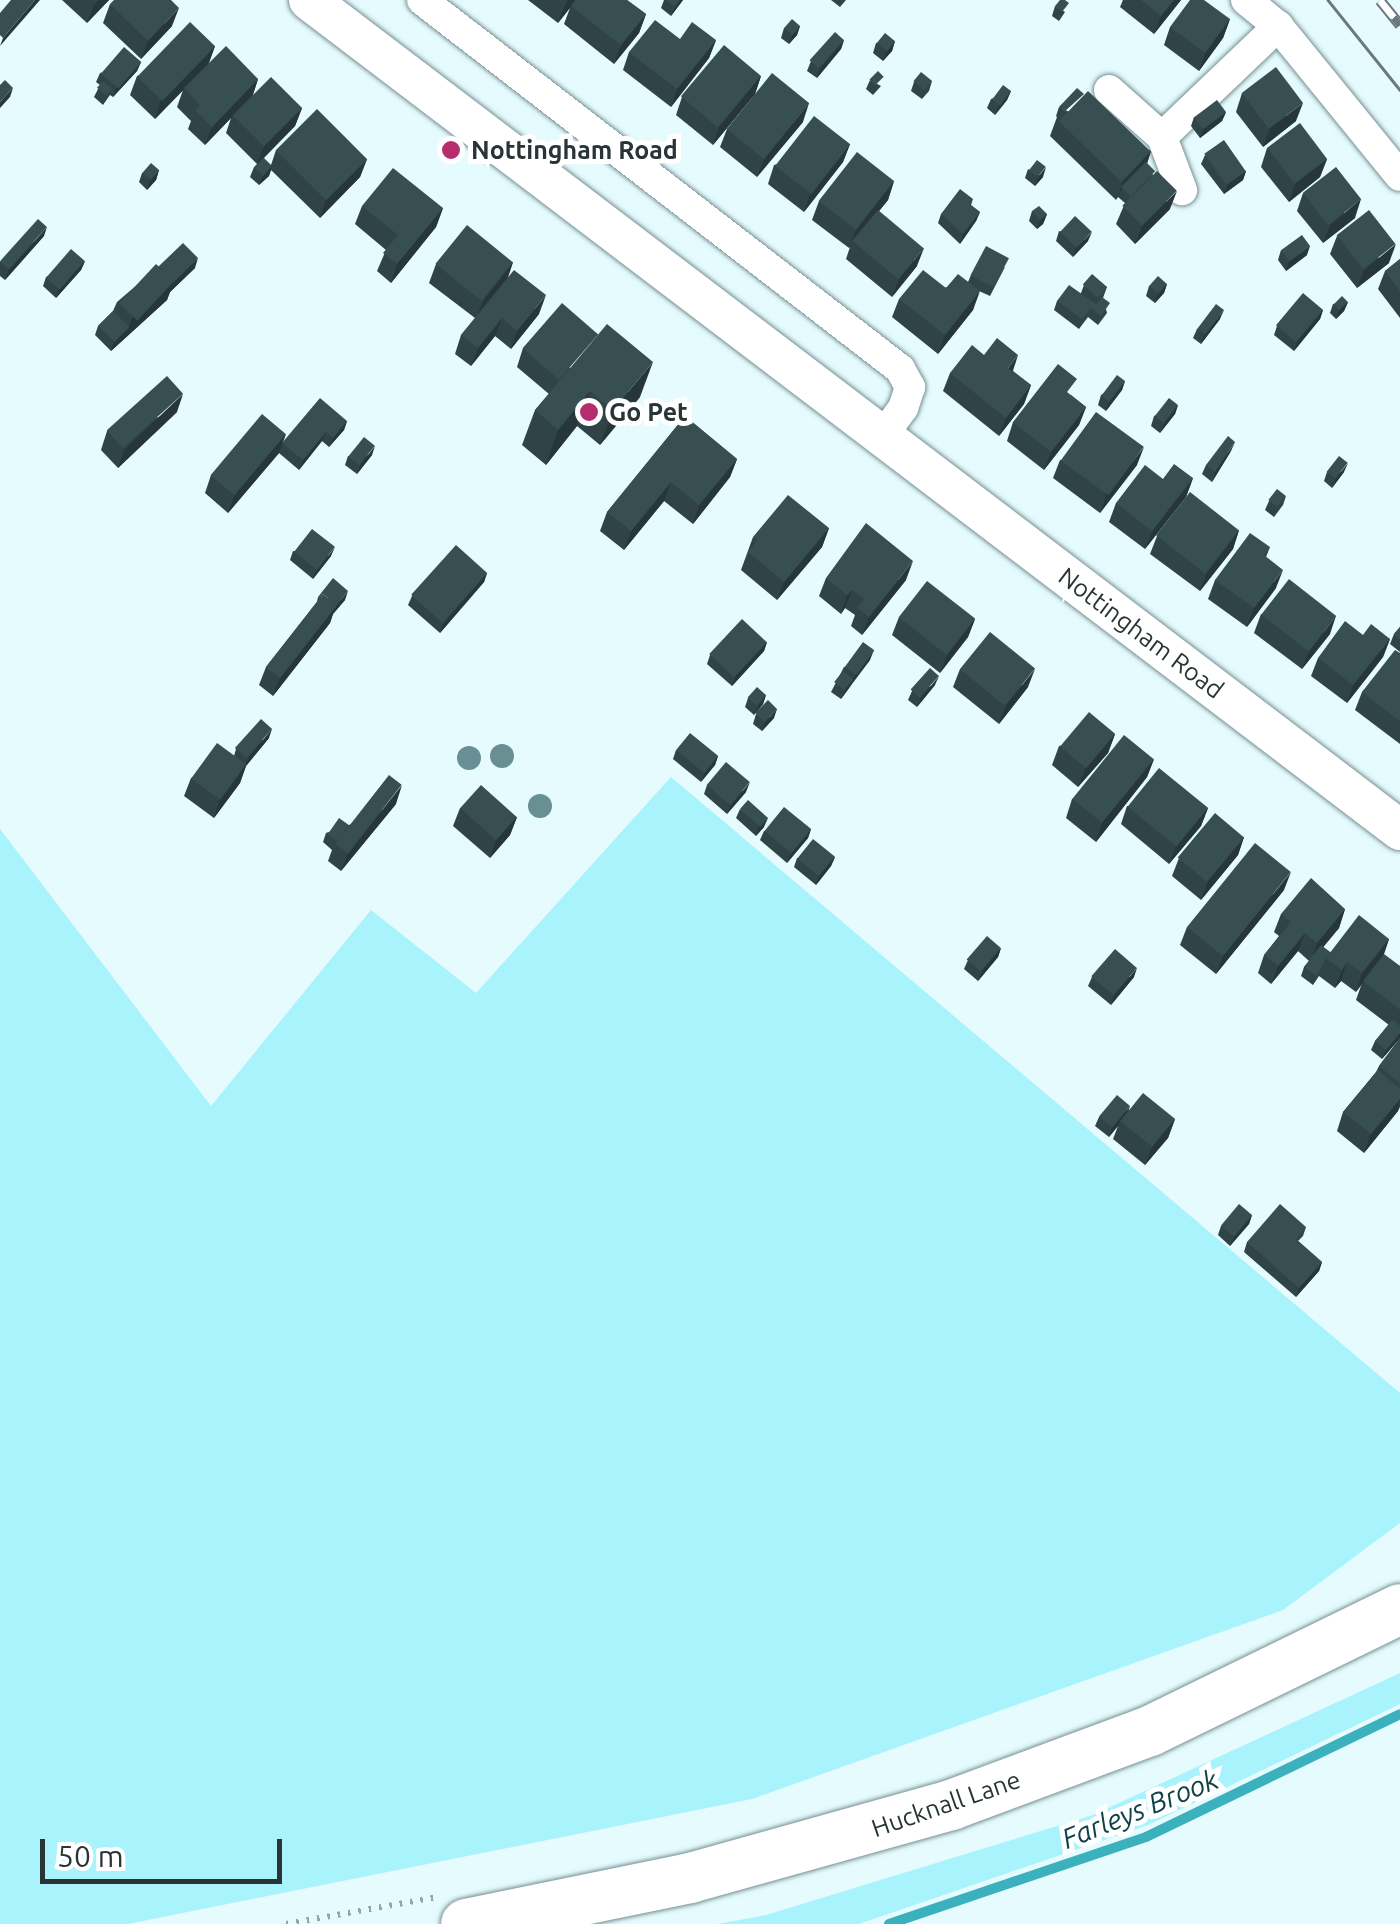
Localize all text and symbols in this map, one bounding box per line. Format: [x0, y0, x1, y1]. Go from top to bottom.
place label: Nottingham Road [471, 135, 678, 165]
marker: Nottingham Road [440, 139, 462, 161]
place label: Go Pet [609, 397, 688, 427]
marker: Go Pet [578, 401, 600, 423]
street label: Nottingham Road [1053, 561, 1229, 705]
water label: Farleys Brook [1057, 1762, 1223, 1856]
street label: Hucknall Lane [868, 1764, 1024, 1844]
scale bar [45, 1819, 288, 1881]
text: 50 m [57, 1839, 124, 1873]

